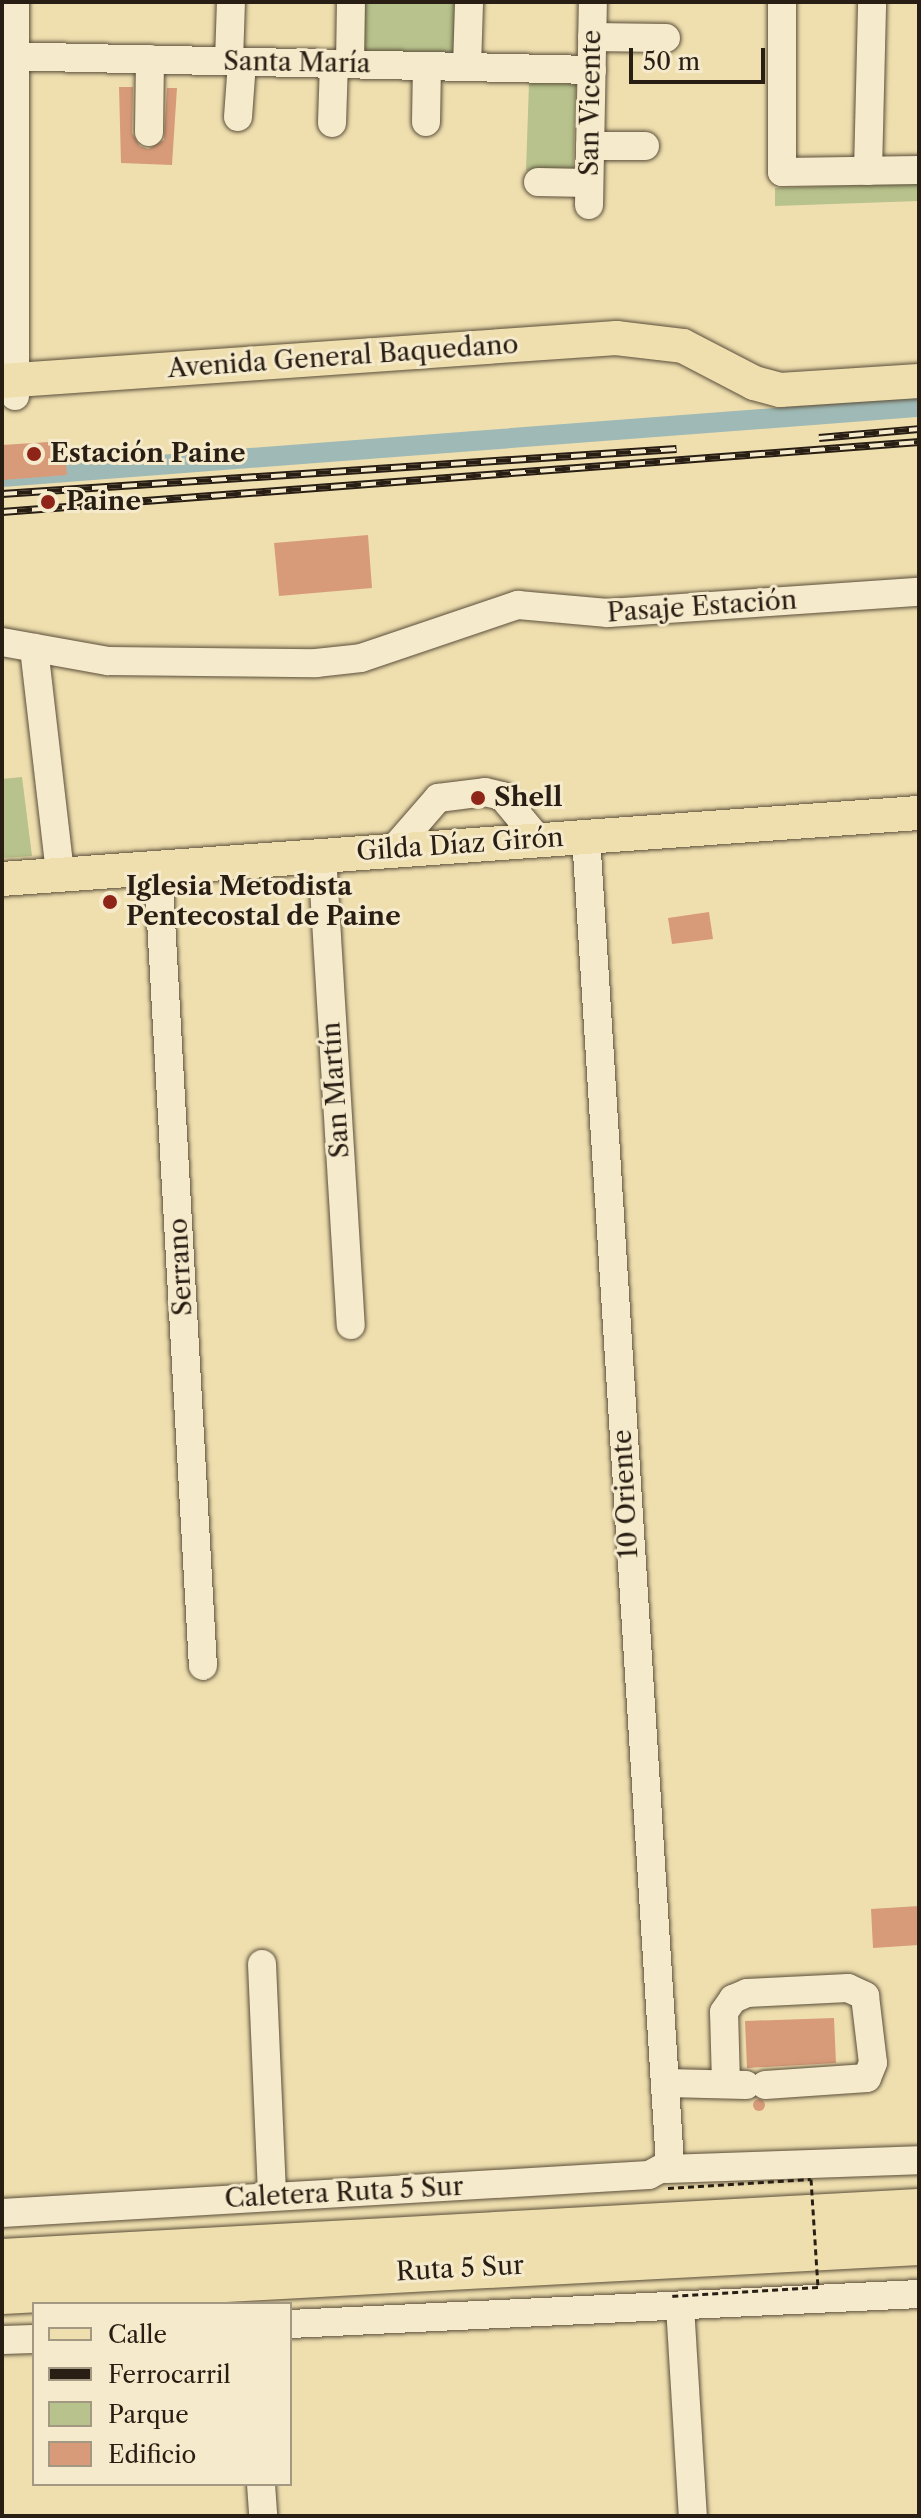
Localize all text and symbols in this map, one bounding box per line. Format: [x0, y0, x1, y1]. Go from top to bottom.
street label: San Vicente [574, 29, 608, 177]
scale bar [633, 32, 769, 82]
street label: Santa María [223, 46, 371, 80]
text: 50 m [643, 47, 700, 76]
street label: Avenida General Baquedano [166, 329, 520, 385]
place label: Estación Paine [50, 438, 246, 470]
marker: Estación Paine [25, 445, 43, 463]
place label: Paine [66, 486, 141, 518]
marker: Paine [37, 491, 59, 513]
street label: Pasaje Estación [606, 585, 798, 629]
place label: Shell [494, 782, 562, 814]
marker: Shell [469, 789, 487, 807]
street label: Gilda Díaz Girón [355, 822, 565, 868]
place label: Iglesia Metodista Pentecostal de Paine [126, 871, 401, 932]
marker: Iglesia Metodista Pentecostal de Paine [101, 893, 119, 911]
street label: San Martín [316, 1021, 356, 1159]
street label: Serrano [163, 1217, 199, 1317]
street label: 10 Oriente [607, 1429, 645, 1559]
street label: Caletera Ruta 5 Sur [223, 2171, 465, 2215]
street label: Ruta 5 Sur [395, 2250, 525, 2288]
legend [32, 2302, 292, 2486]
text: Calle [108, 2320, 167, 2349]
text: Ferrocarril [108, 2360, 231, 2389]
text: Parque [108, 2400, 189, 2429]
text: Edificio [108, 2440, 196, 2469]

